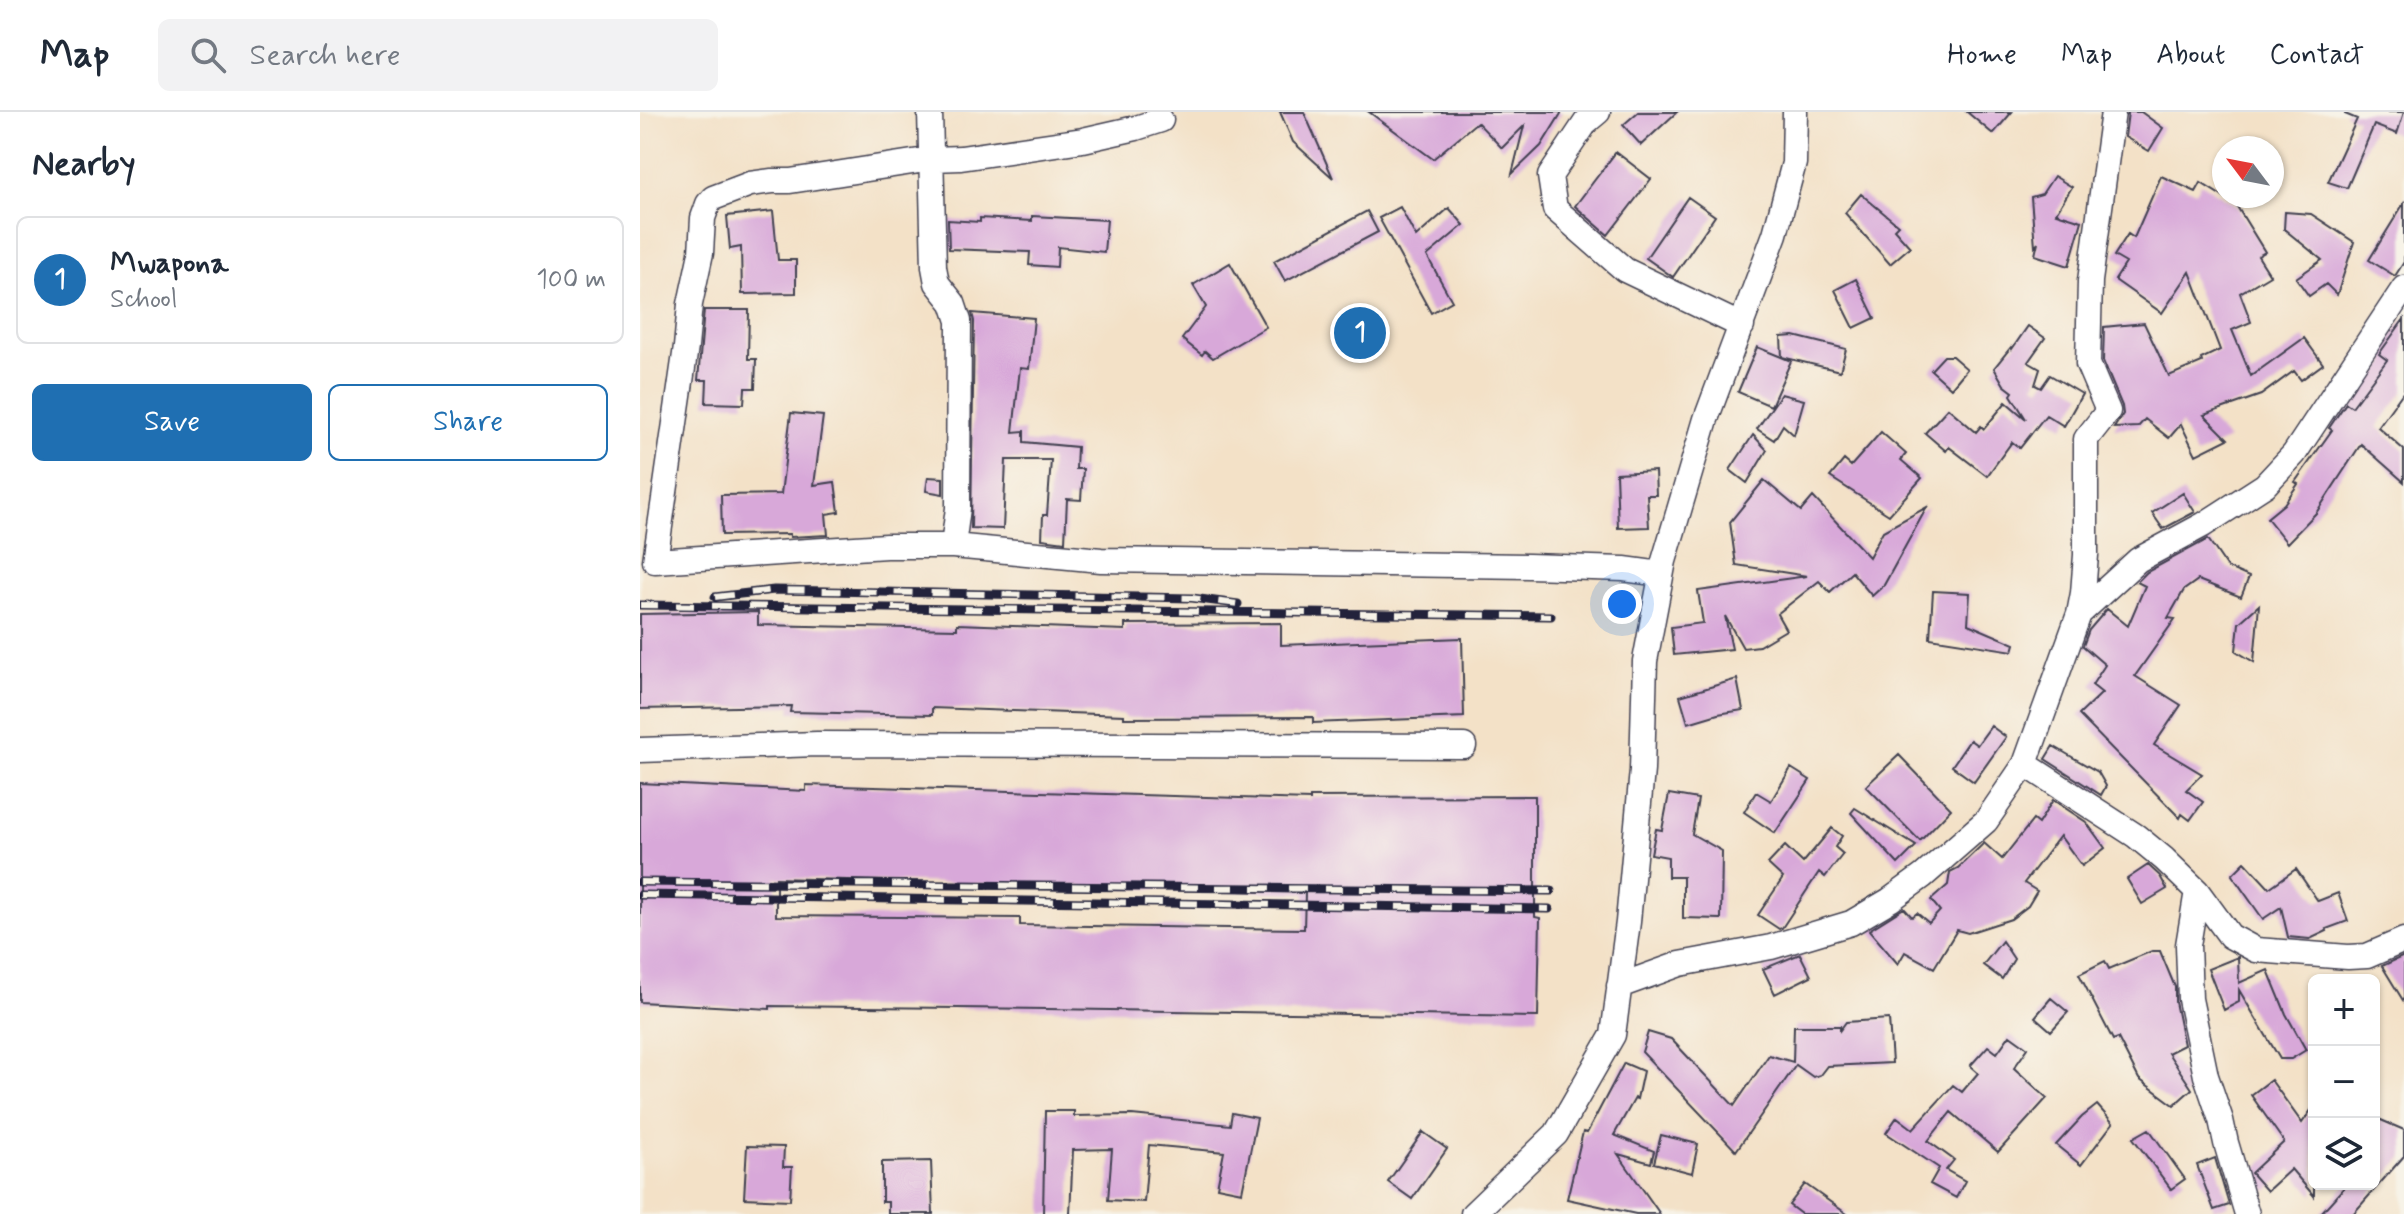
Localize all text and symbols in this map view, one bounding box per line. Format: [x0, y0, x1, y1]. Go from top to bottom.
search box [158, 19, 718, 91]
text: Map [40, 31, 110, 80]
icon: search [186, 33, 230, 77]
text: Search here [250, 36, 401, 75]
text: Home [1947, 37, 2017, 74]
text: Map [2061, 37, 2112, 74]
text: About [2156, 37, 2225, 74]
text: Contact [2269, 37, 2364, 74]
north arrow [2212, 136, 2284, 208]
text: Nearby [32, 142, 136, 187]
text: Mwapona [110, 244, 228, 283]
text: 1 [54, 263, 66, 297]
text: 100 m [536, 263, 606, 297]
text: School [110, 283, 177, 317]
pin: 1 [1334, 303, 1386, 363]
button: Save [32, 384, 312, 461]
button: Share [328, 384, 608, 461]
your location [1602, 584, 1642, 624]
map controls [2308, 974, 2380, 1190]
button: + [2308, 974, 2380, 1046]
button: − [2308, 1046, 2380, 1118]
button: layers [2308, 1118, 2380, 1190]

